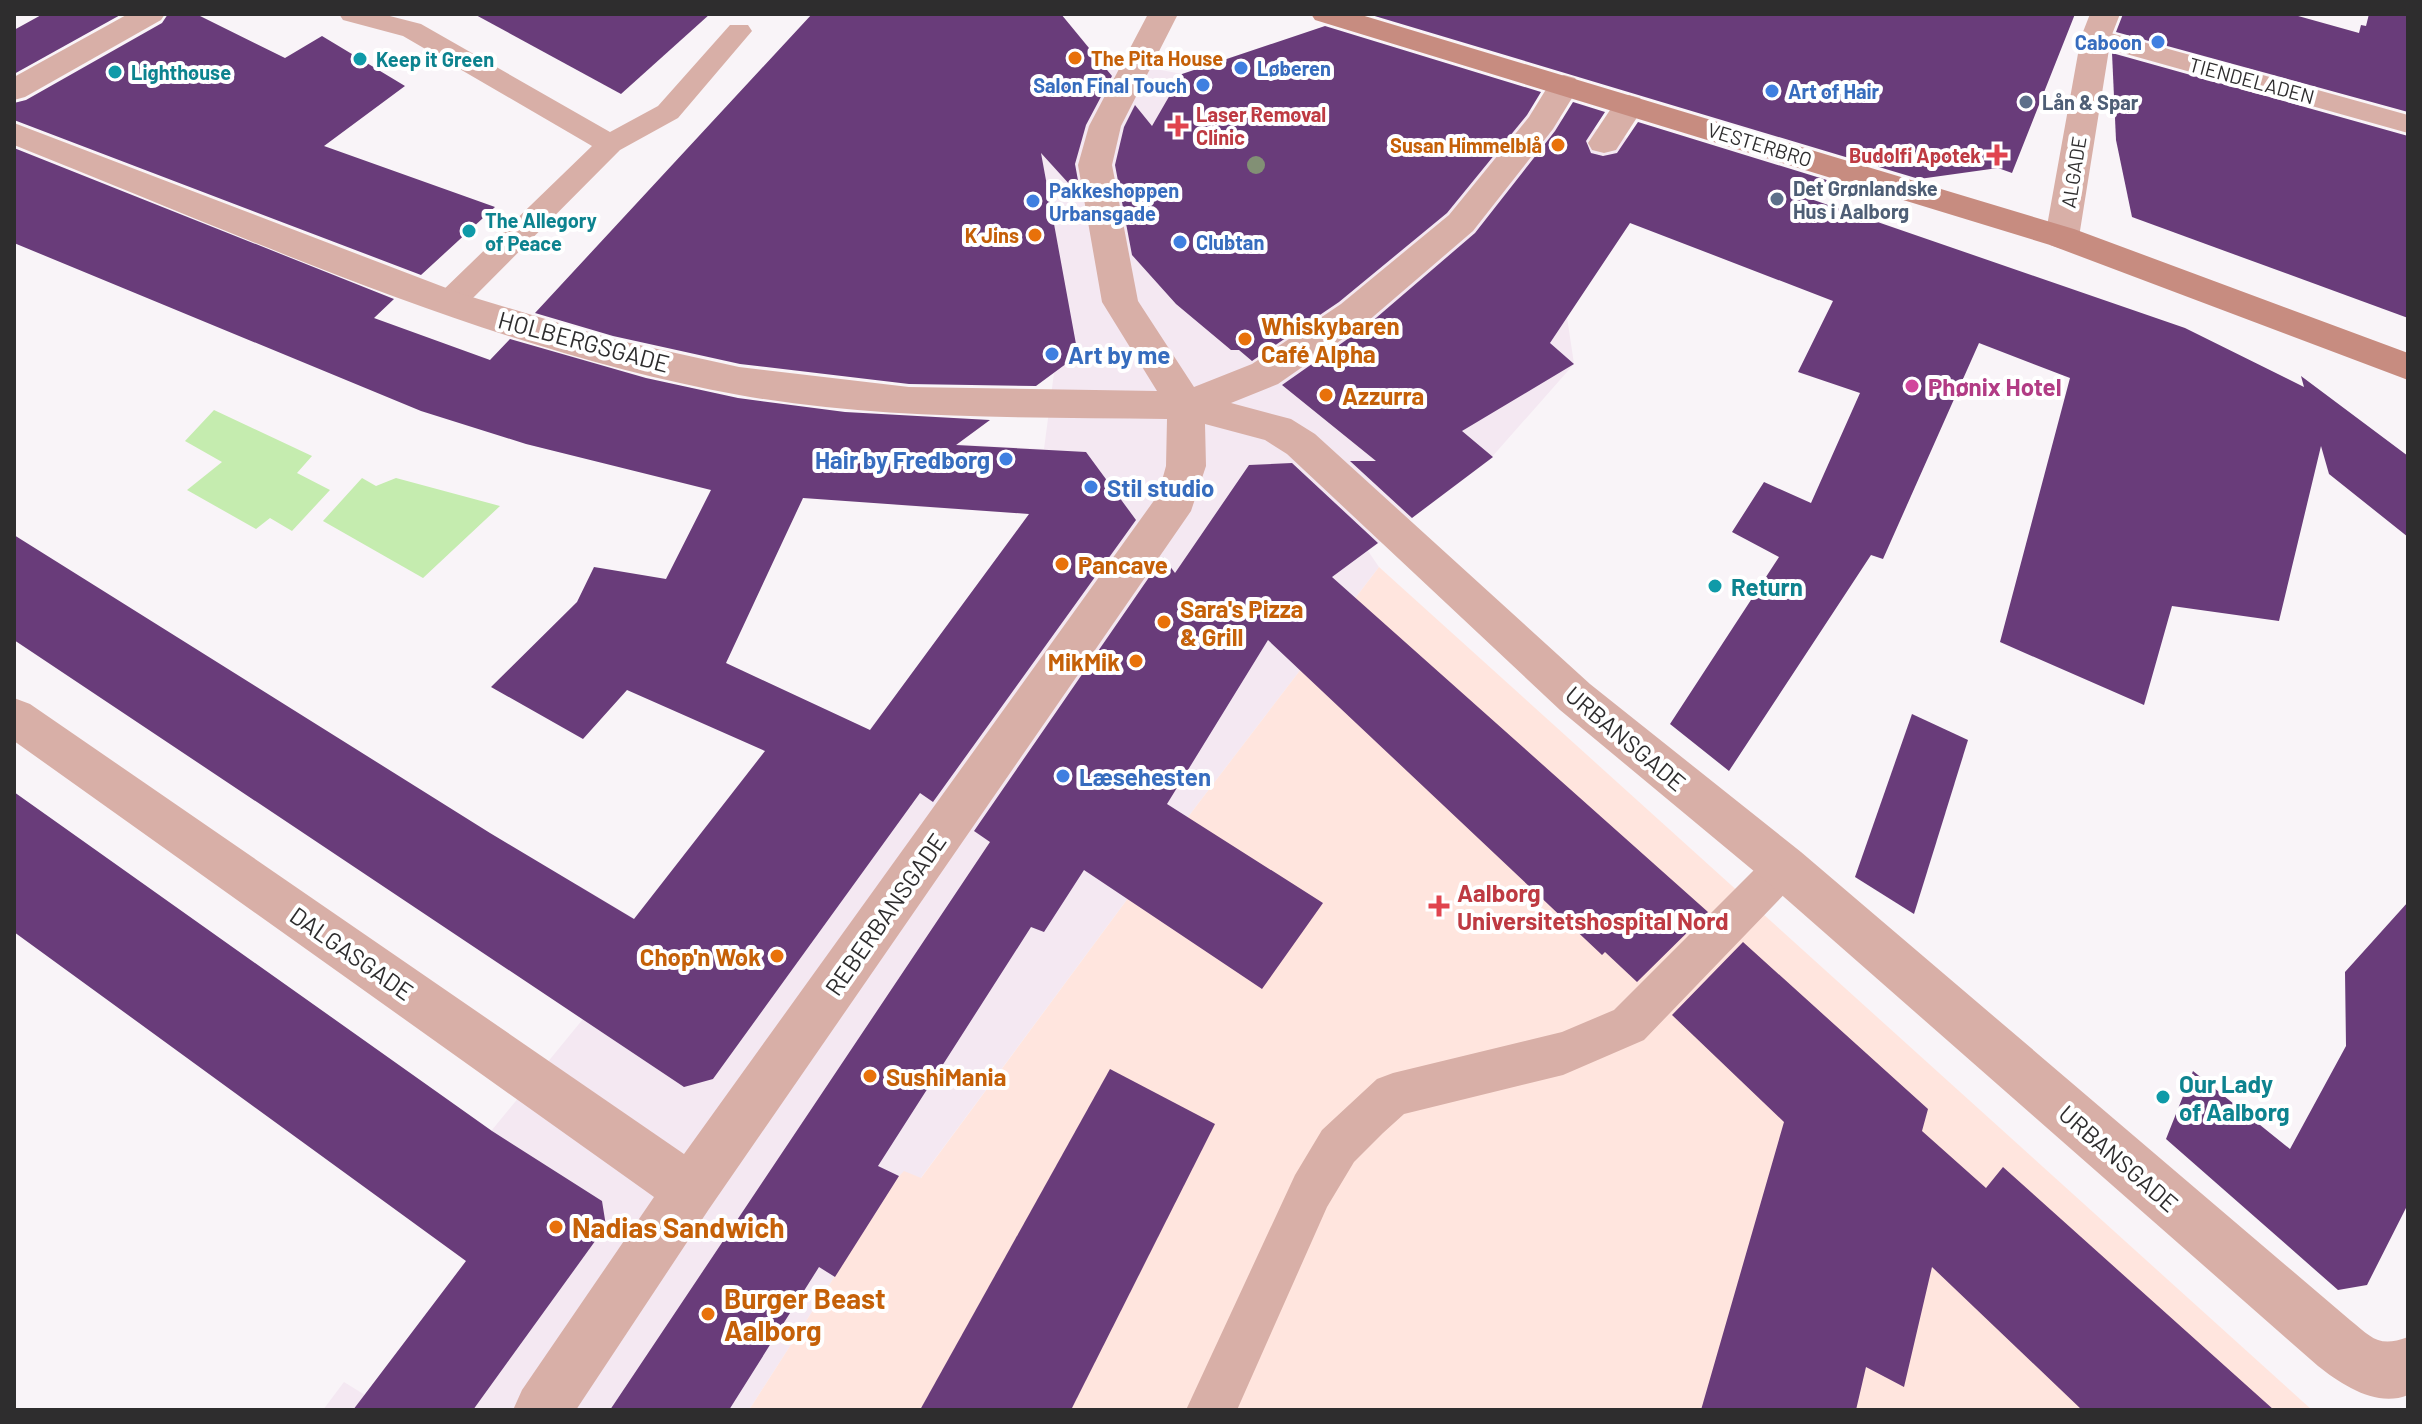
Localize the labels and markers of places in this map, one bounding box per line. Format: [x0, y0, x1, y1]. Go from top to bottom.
place label: Caboon [2075, 30, 2142, 54]
marker: Caboon [2149, 33, 2167, 51]
place label: The Pita House [1091, 46, 1223, 70]
place label: Keep it Green [376, 47, 494, 71]
marker: The Pita House [1066, 49, 1084, 67]
marker: Keep it Green [351, 50, 369, 68]
place label: Løberen [1257, 56, 1331, 80]
marker: Løberen [1232, 59, 1250, 77]
place label: Lighthouse [131, 60, 231, 84]
marker: Lighthouse [106, 63, 124, 81]
place label: Salon Final Touch [1033, 73, 1187, 97]
marker: Salon Final Touch [1194, 76, 1212, 94]
place label: Art of Hair [1788, 79, 1880, 103]
marker: Art of Hair [1763, 82, 1781, 100]
place label: Lån & Spar [2042, 90, 2139, 114]
marker: Lån & Spar [2017, 93, 2035, 111]
place label: Laser Removal Clinic [1196, 102, 1326, 149]
marker: Laser Removal Clinic [1167, 115, 1189, 137]
place label: Susan Himmelblå [1390, 133, 1542, 157]
marker: Susan Himmelblå [1549, 136, 1567, 154]
place label: Budolfi Apotek [1849, 143, 1981, 167]
marker: Budolfi Apotek [1988, 146, 2006, 164]
place label: Det Grønlandske Hus i Aalborg [1793, 176, 1938, 223]
place label: Pakkeshoppen Urbansgade [1049, 178, 1179, 225]
marker: Det Grønlandske Hus i Aalborg [1768, 190, 1786, 208]
marker: Pakkeshoppen Urbansgade [1024, 192, 1042, 210]
place label: The Allegory of Peace [485, 208, 597, 255]
marker: The Allegory of Peace [460, 222, 478, 240]
place label: K Jins [965, 223, 1019, 247]
marker: K Jins [1026, 226, 1044, 244]
place label: Clubtan [1196, 230, 1264, 254]
marker: Clubtan [1171, 233, 1189, 251]
place label: Whiskybaren Café Alpha [1261, 311, 1400, 368]
marker: Whiskybaren Café Alpha [1236, 330, 1254, 348]
place label: Art by me [1068, 340, 1170, 369]
marker: Art by me [1043, 345, 1061, 363]
place label: Phønix Hotel [1928, 372, 2062, 401]
marker: Phønix Hotel [1903, 377, 1921, 395]
place label: Azzurra [1342, 381, 1424, 410]
marker: Azzurra [1317, 386, 1335, 404]
place label: Hair by Fredborg [815, 445, 990, 474]
marker: Hair by Fredborg [997, 450, 1015, 468]
place label: Stil studio [1107, 473, 1214, 502]
marker: Stil studio [1082, 478, 1100, 496]
place label: Pancave [1078, 550, 1168, 579]
marker: Pancave [1053, 555, 1071, 573]
place label: Return [1731, 572, 1803, 601]
marker: Return [1706, 577, 1724, 595]
place label: Sara's Pizza & Grill [1180, 594, 1304, 651]
marker: Sara's Pizza & Grill [1155, 613, 1173, 631]
place label: MikMik [1048, 647, 1120, 676]
marker: MikMik [1127, 652, 1145, 670]
place label: Læsehesten [1079, 762, 1211, 791]
marker: Læsehesten [1054, 767, 1072, 785]
place label: Aalborg Universitetshospital Nord [1457, 878, 1729, 935]
marker: Aalborg Universitetshospital Nord [1428, 895, 1450, 917]
place label: Chop'n Wok [640, 942, 761, 971]
marker: Chop'n Wok [768, 947, 786, 965]
place label: SushiMania [886, 1062, 1006, 1091]
marker: SushiMania [861, 1067, 879, 1085]
place label: Our Lady of Aalborg [2179, 1069, 2290, 1126]
marker: Our Lady of Aalborg [2154, 1088, 2172, 1106]
place label: Nadias Sandwich [572, 1210, 785, 1244]
marker: Nadias Sandwich [547, 1218, 565, 1236]
place label: Burger Beast Aalborg [724, 1281, 886, 1347]
marker: Burger Beast Aalborg [699, 1305, 717, 1323]

